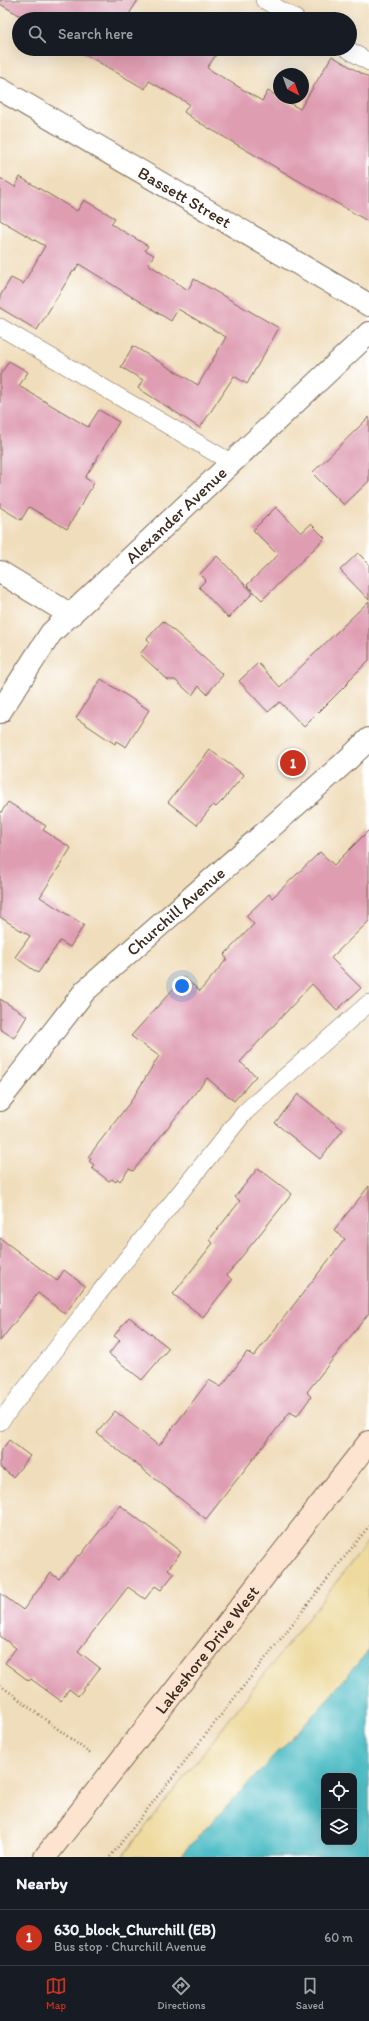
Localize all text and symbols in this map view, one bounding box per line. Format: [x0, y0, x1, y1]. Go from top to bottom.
search box [12, 12, 357, 56]
icon: search [26, 23, 48, 45]
text: Search here [58, 25, 133, 43]
north arrow [273, 68, 309, 104]
street label: Bassett Street [135, 162, 235, 232]
street label: Alexander Avenue [121, 463, 231, 567]
pin: 1 [280, 748, 306, 778]
street label: Churchill Avenue [122, 863, 229, 960]
your location [172, 976, 192, 996]
street label: Lakeshore Drive West [151, 1581, 263, 1718]
map controls [321, 1773, 357, 1845]
button: locate [321, 1773, 357, 1809]
button: layers [321, 1809, 357, 1845]
text: Nearby [16, 1873, 68, 1893]
text: 630_block_Churchill (EB) [54, 1921, 216, 1939]
text: 1 [26, 1930, 32, 1945]
text: 60 m [324, 1930, 353, 1945]
text: Bus stop · Churchill Avenue [54, 1939, 206, 1954]
tab: Map [45, 1975, 67, 2012]
tab: Directions [157, 1975, 206, 2012]
tab: Saved [296, 1975, 324, 2012]

